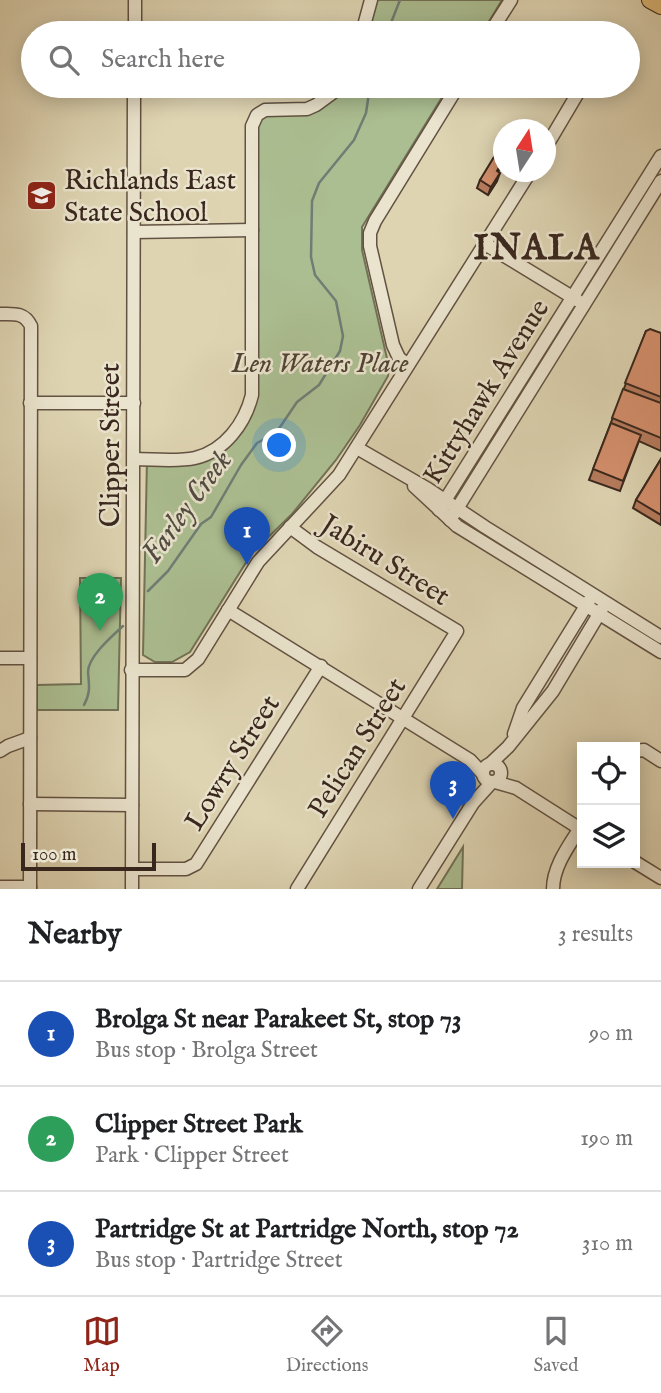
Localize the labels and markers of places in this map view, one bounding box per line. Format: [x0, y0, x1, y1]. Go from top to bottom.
place label: Richlands East State School [64, 164, 236, 231]
school or university icon: Richlands East State School [24, 178, 58, 212]
pin: 1 [224, 507, 270, 565]
pin: 2 [77, 573, 123, 631]
pin: 3 [430, 761, 476, 819]

